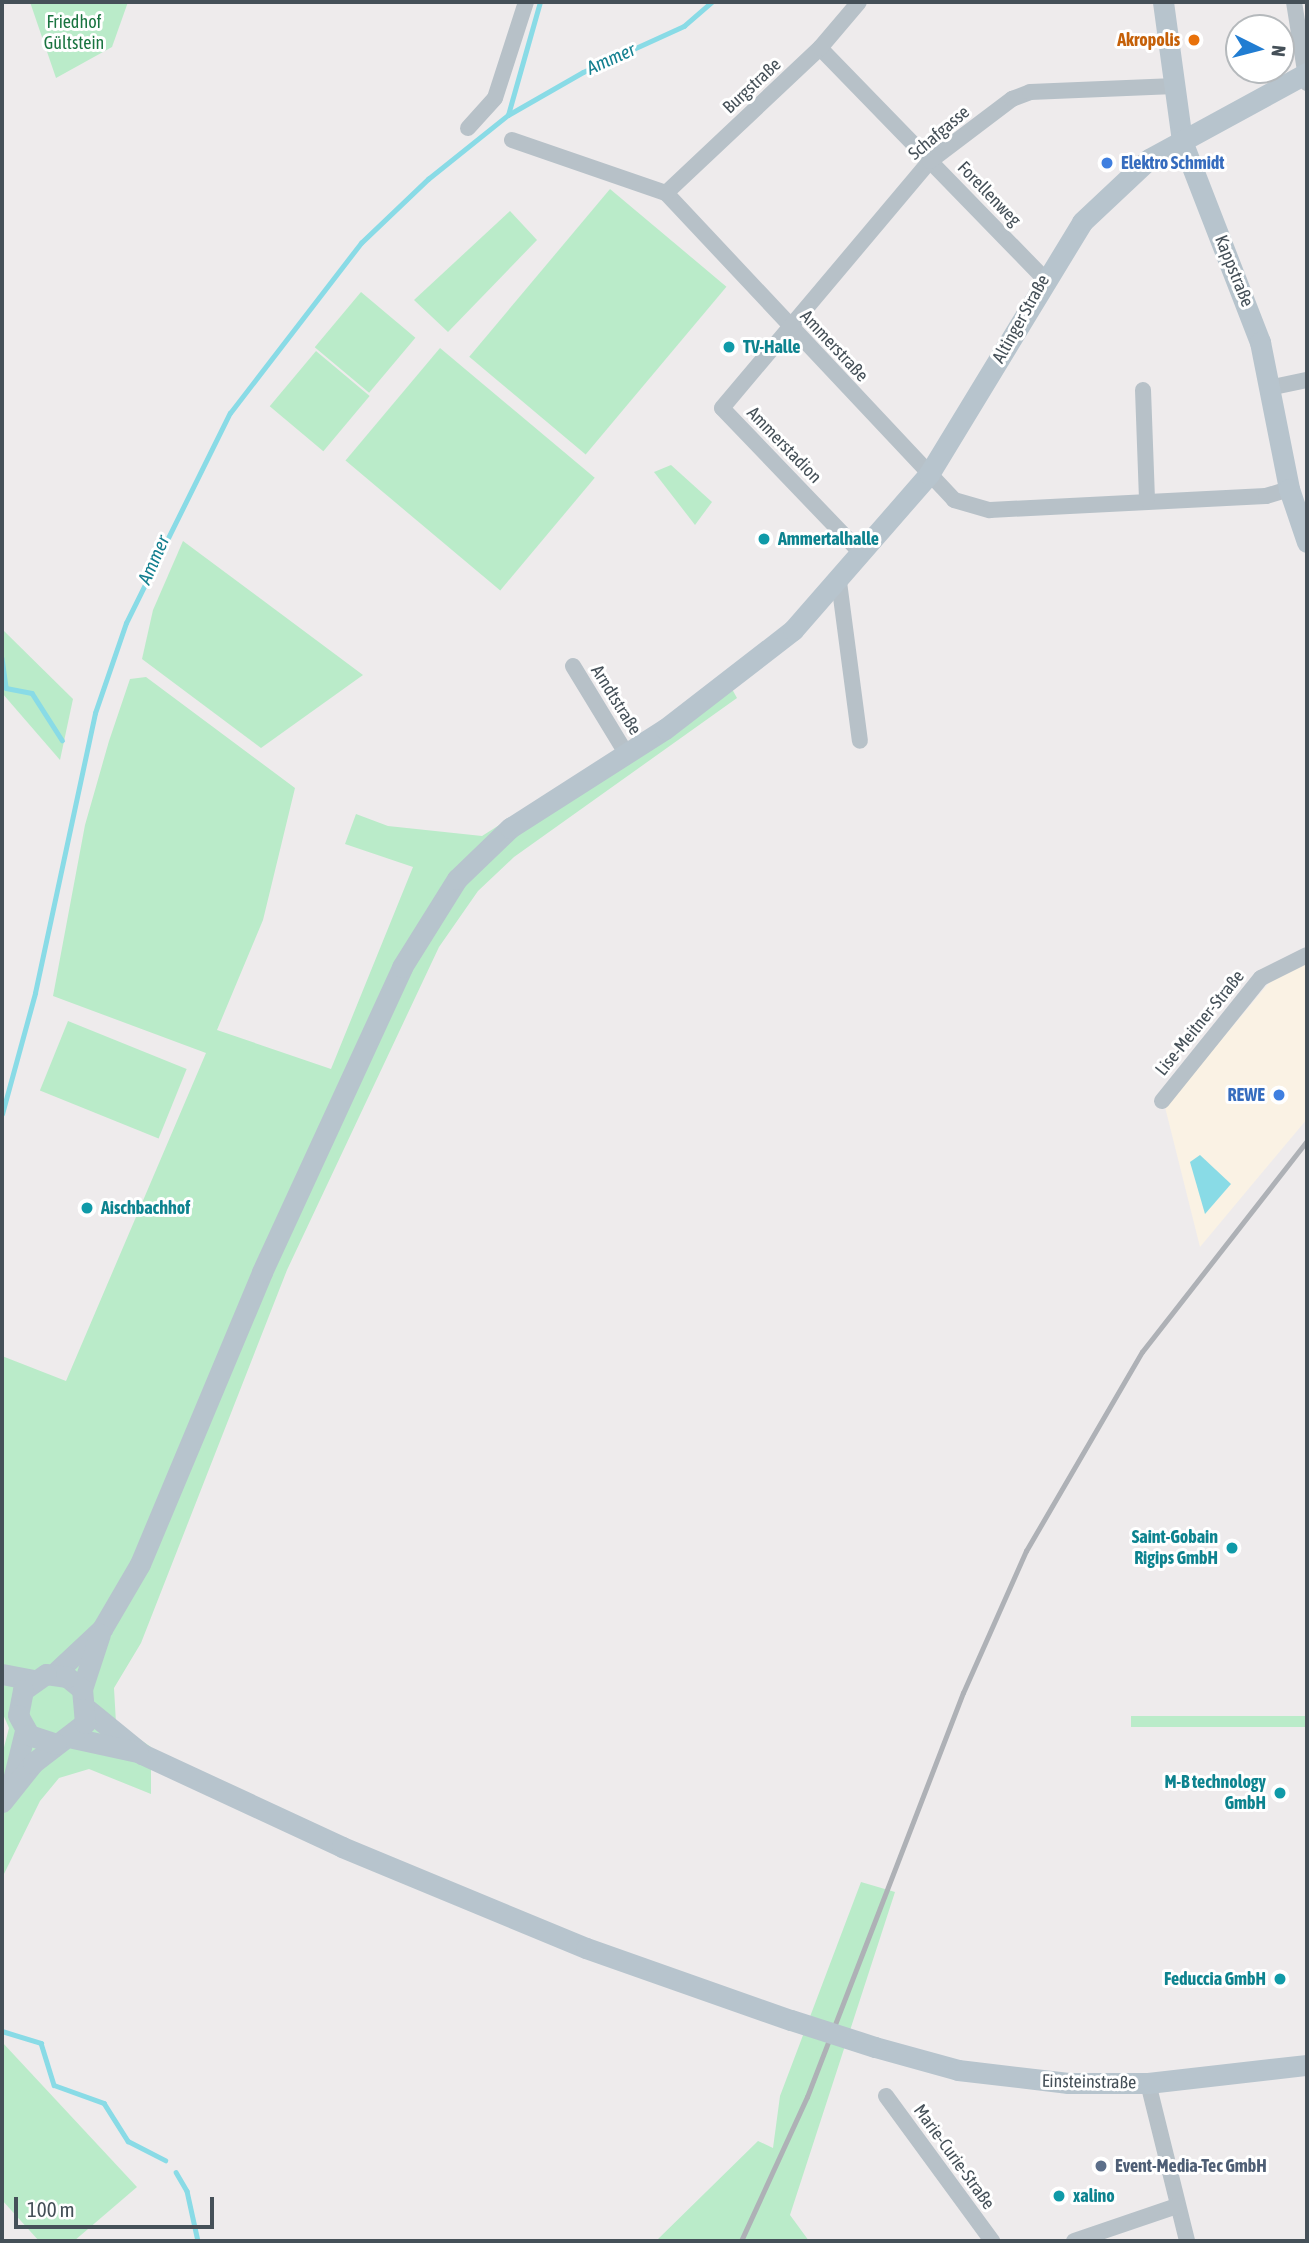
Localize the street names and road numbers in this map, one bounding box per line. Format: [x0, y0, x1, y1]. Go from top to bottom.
street label: Burgstraße [719, 54, 785, 118]
street label: Schafgasse [904, 101, 974, 165]
street label: Forellenweg [953, 157, 1025, 231]
street label: Kappstraße [1210, 232, 1258, 310]
street label: Altinger Straße [988, 271, 1054, 367]
street label: Ammerstraße [796, 306, 872, 386]
street label: Ammerstadion [742, 402, 826, 488]
street label: Arndtstraße [586, 661, 646, 739]
street label: Lise-Meitner-Straße [1151, 966, 1249, 1080]
street label: Einsteinstraße [1042, 2070, 1136, 2094]
street label: Marie-Curie-Straße [909, 2100, 999, 2214]

